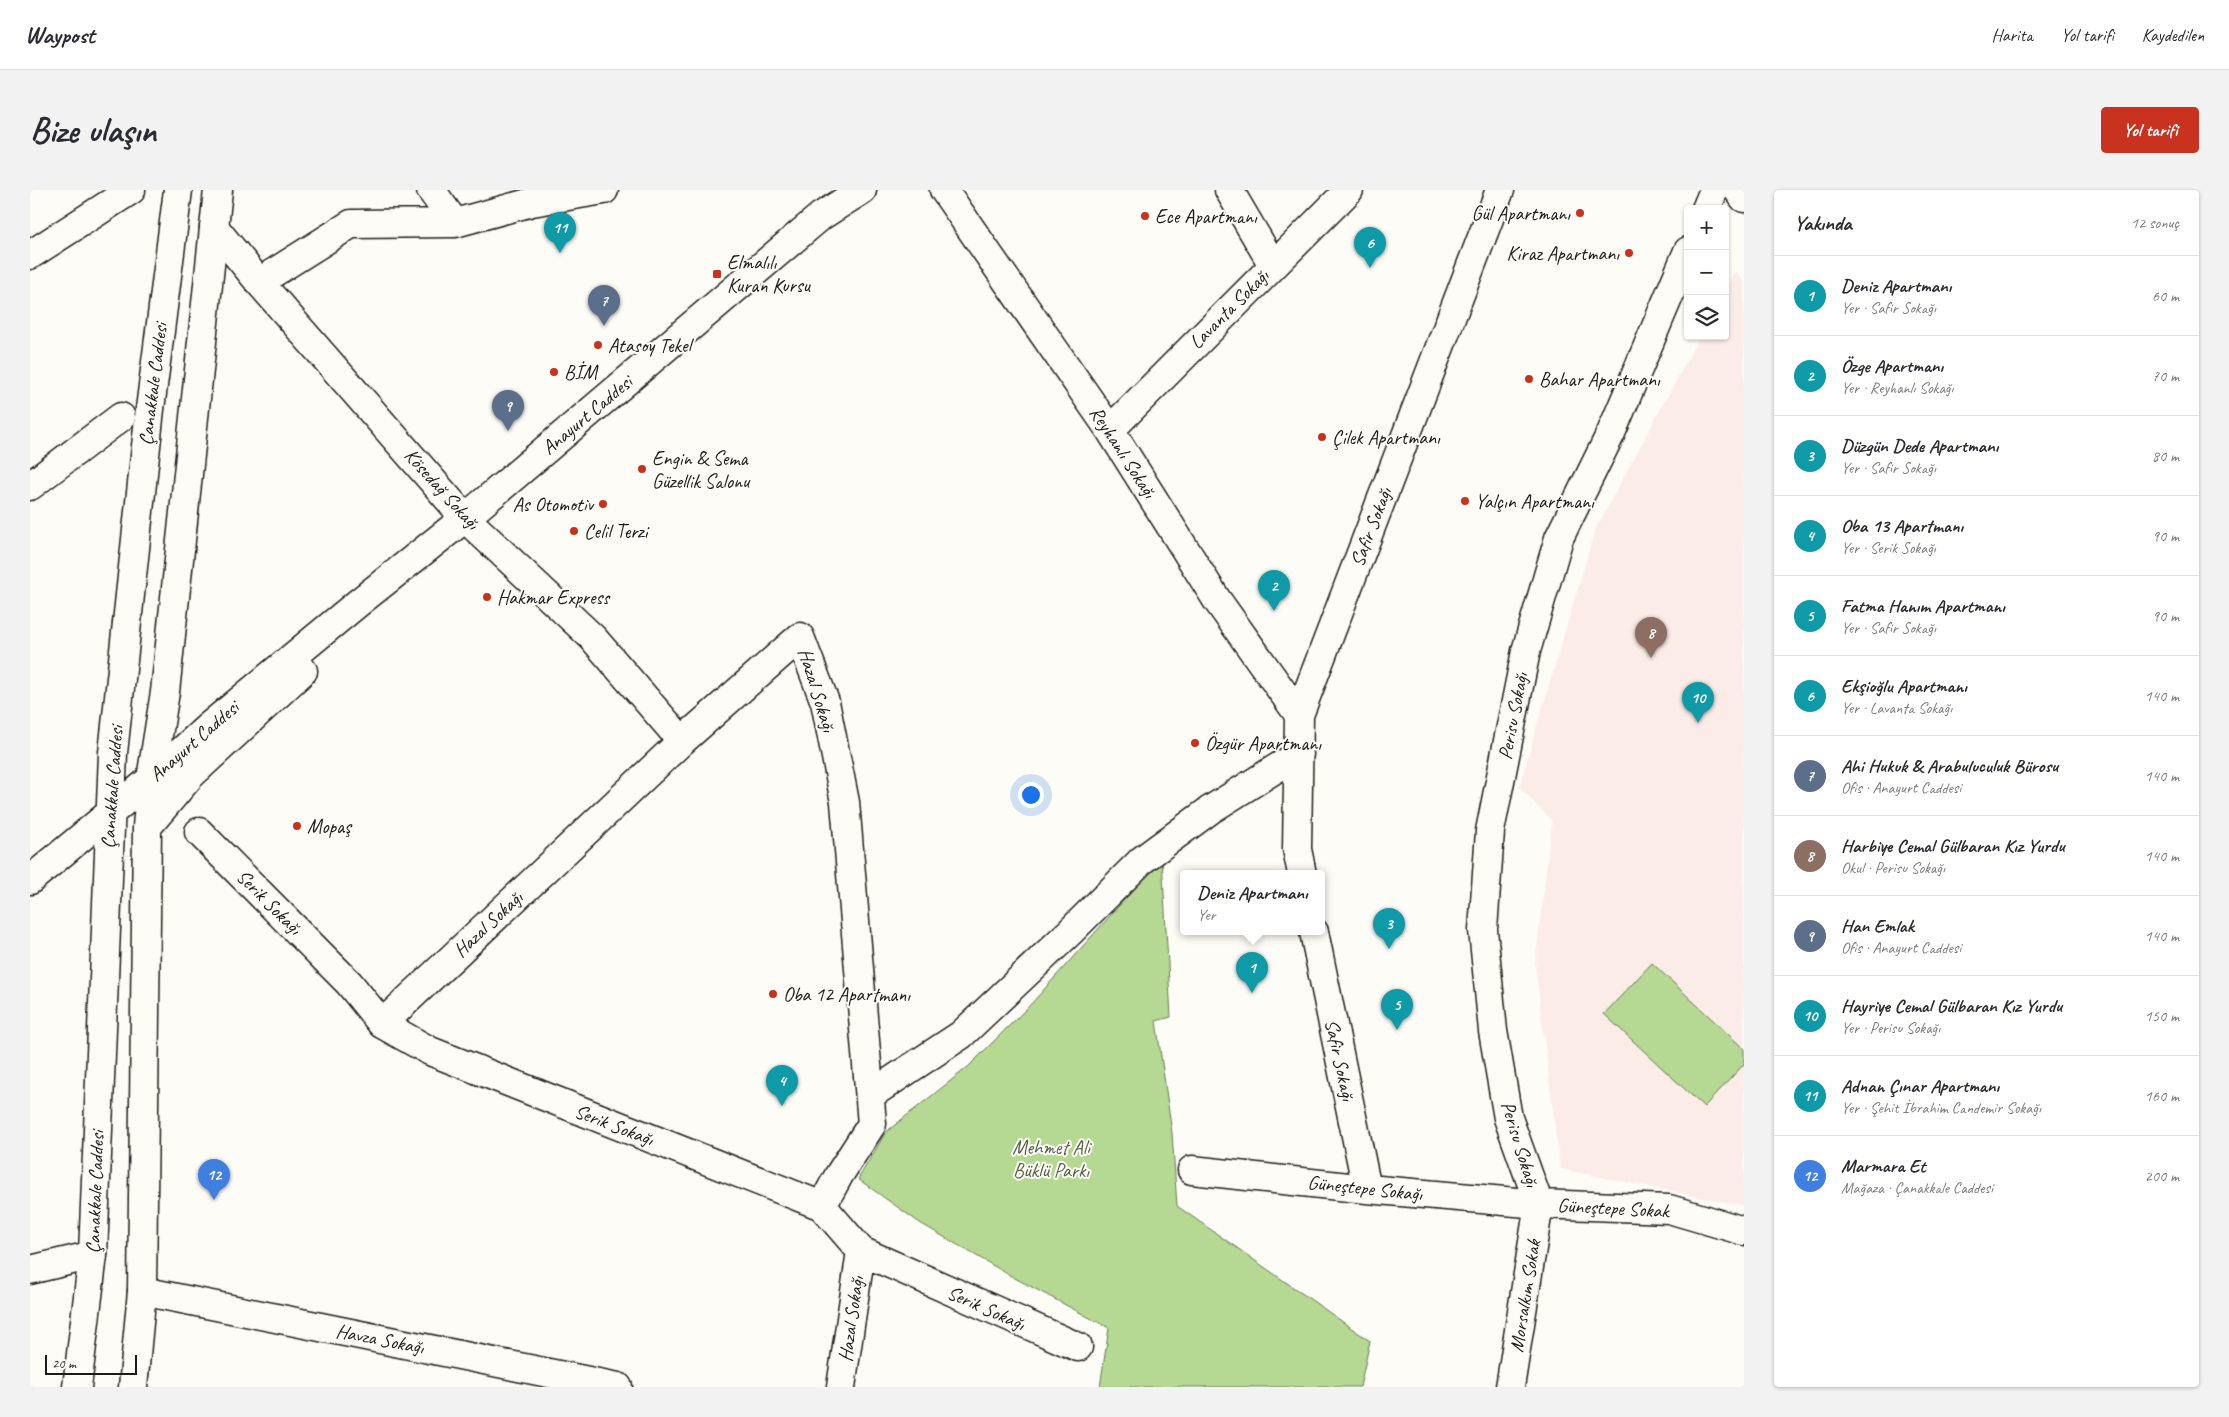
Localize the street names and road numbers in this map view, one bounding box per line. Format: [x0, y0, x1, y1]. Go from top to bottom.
street label: Lavanta Sokağı [1184, 263, 1275, 354]
street label: Çanakkale Caddesi [133, 319, 173, 447]
street label: Anayurt Caddesi [536, 368, 639, 460]
street label: Reyhanlı Sokağı [1084, 401, 1163, 504]
street label: Kösedağ Sokağı [399, 443, 486, 536]
street label: Safir Sokağı [1345, 483, 1398, 570]
street label: Hazal Sokağı [792, 645, 842, 736]
street label: Perisu Sokağı [1492, 669, 1534, 762]
street label: Anayurt Caddesi [144, 694, 246, 787]
street label: Çanakkale Caddesi [95, 722, 129, 849]
street label: Serik Sokağı [231, 864, 308, 941]
street label: Hazal Sokağı [448, 885, 529, 963]
street label: Safir Sokağı [1319, 1017, 1361, 1104]
street label: Perisu Sokağı [1495, 1098, 1545, 1191]
street label: Serik Sokağı [571, 1099, 658, 1152]
street label: Çanakkale Caddesi [80, 1128, 110, 1254]
street label: Güneştepe Sokağı [1306, 1170, 1425, 1207]
street label: Güneştepe Sokak [1557, 1193, 1671, 1223]
street label: Morsalkım Sokak [1504, 1236, 1546, 1354]
street label: Hazal Sokağı [833, 1273, 870, 1363]
street label: Serik Sokağı [943, 1280, 1030, 1337]
street label: Havza Sokağı [334, 1318, 427, 1360]

